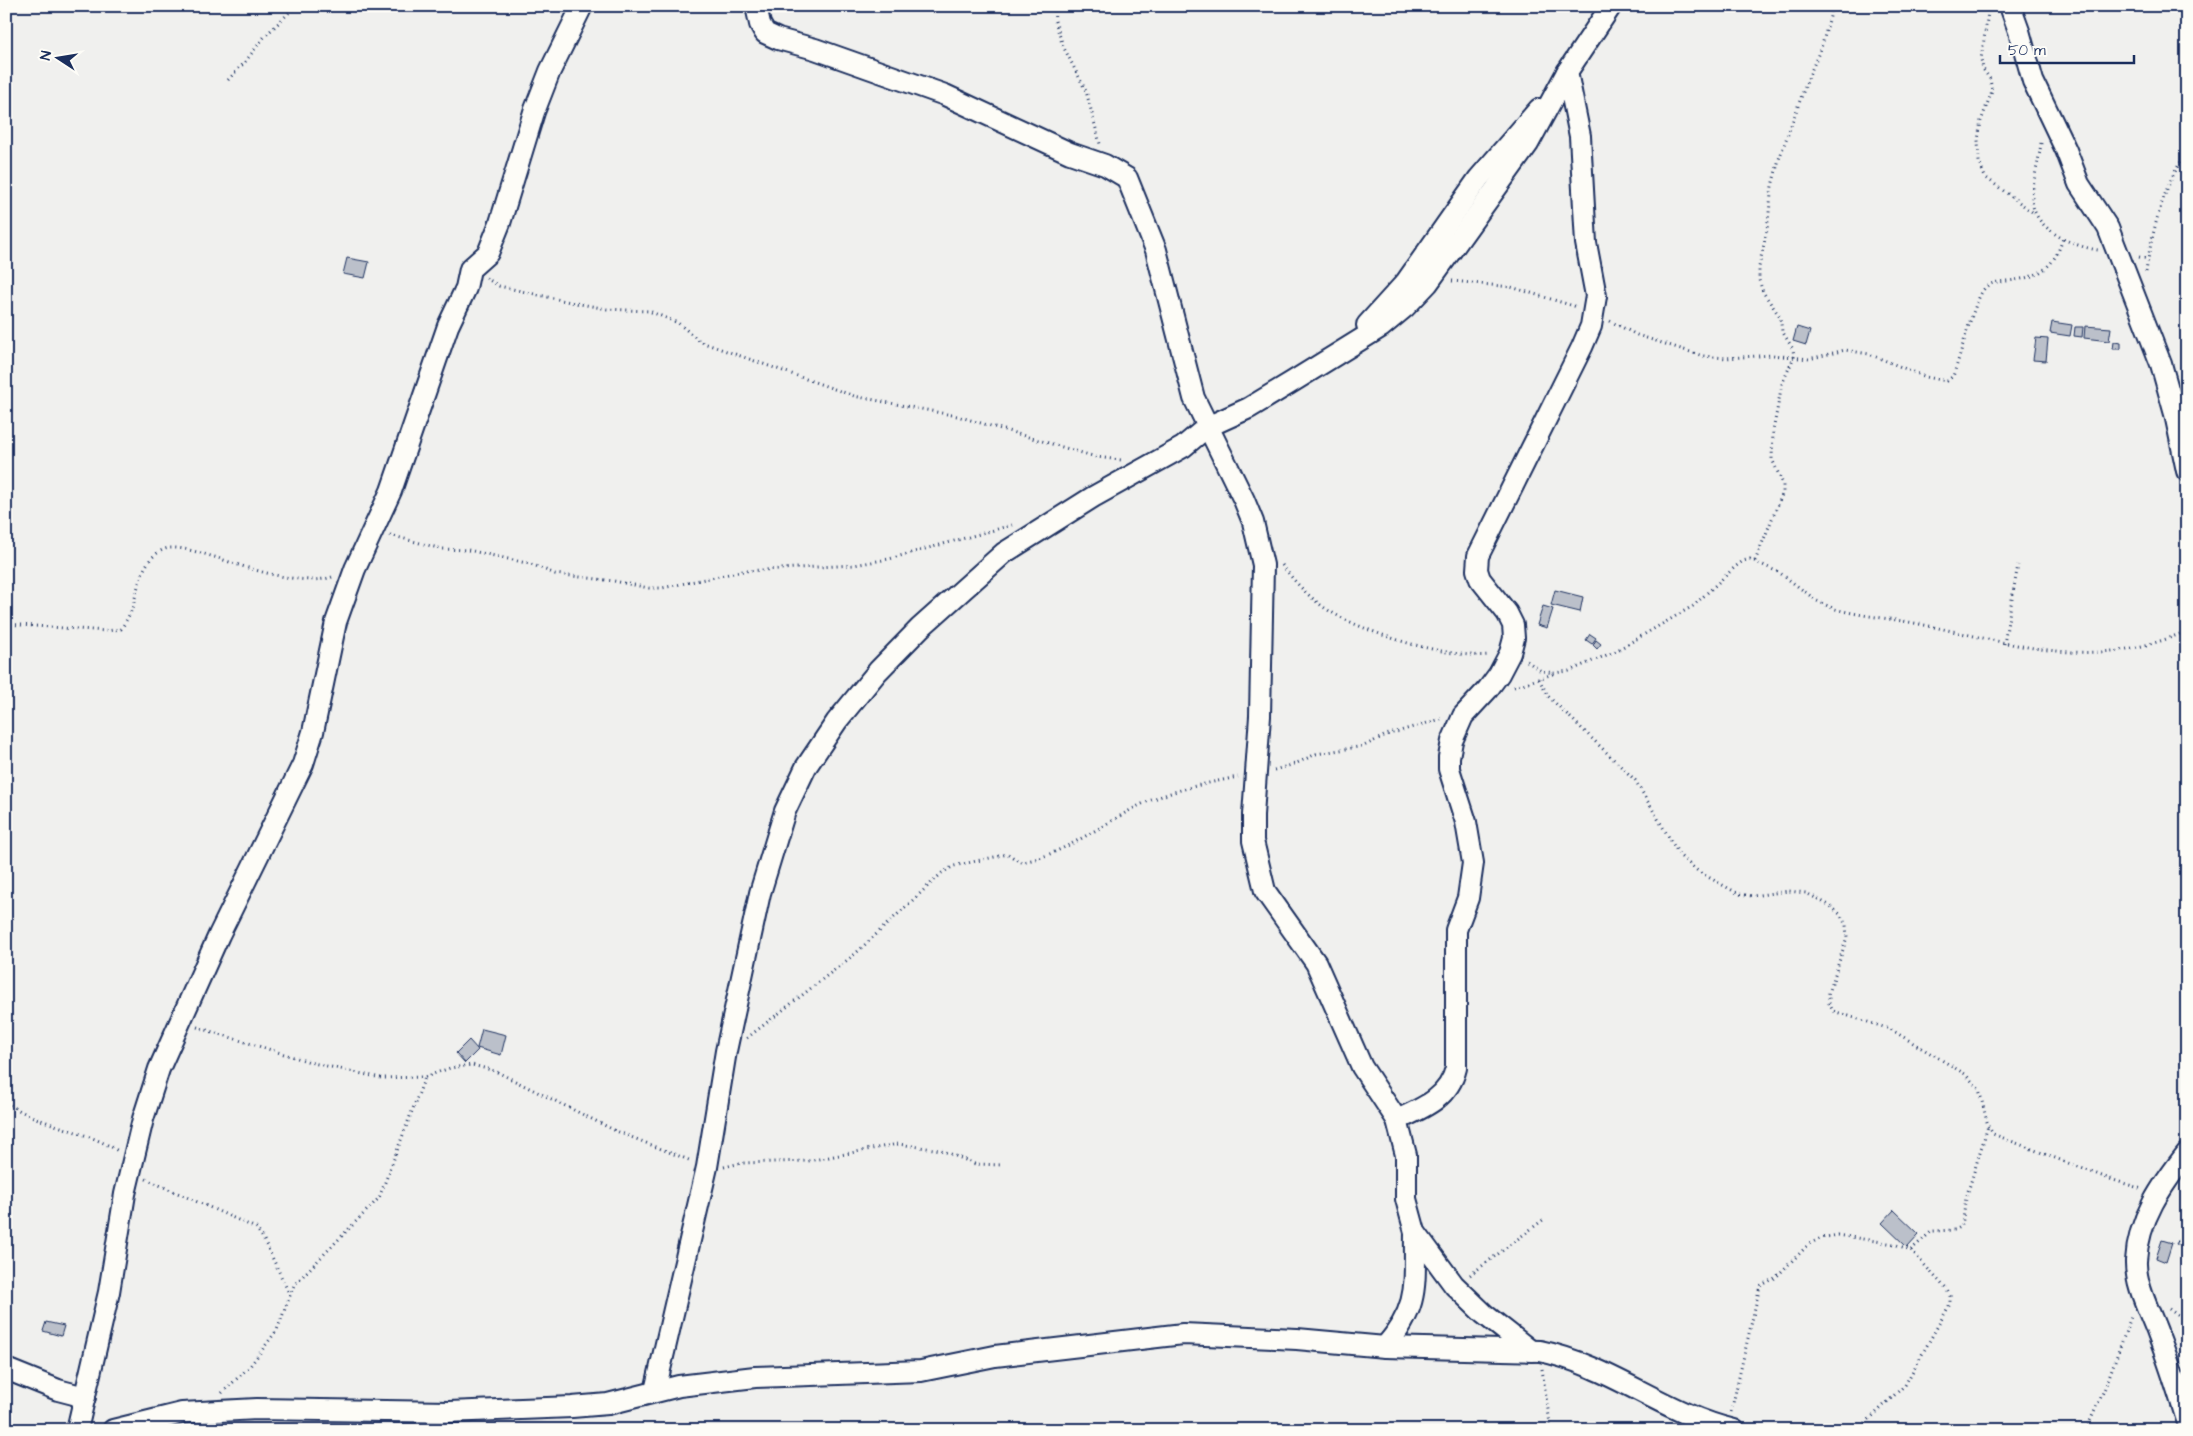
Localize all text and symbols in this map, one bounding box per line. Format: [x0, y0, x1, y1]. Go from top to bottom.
north arrow [32, 32, 82, 82]
scale bar [2000, 32, 2134, 64]
text: 50 m [2008, 40, 2046, 61]
text: N [36, 49, 57, 62]

